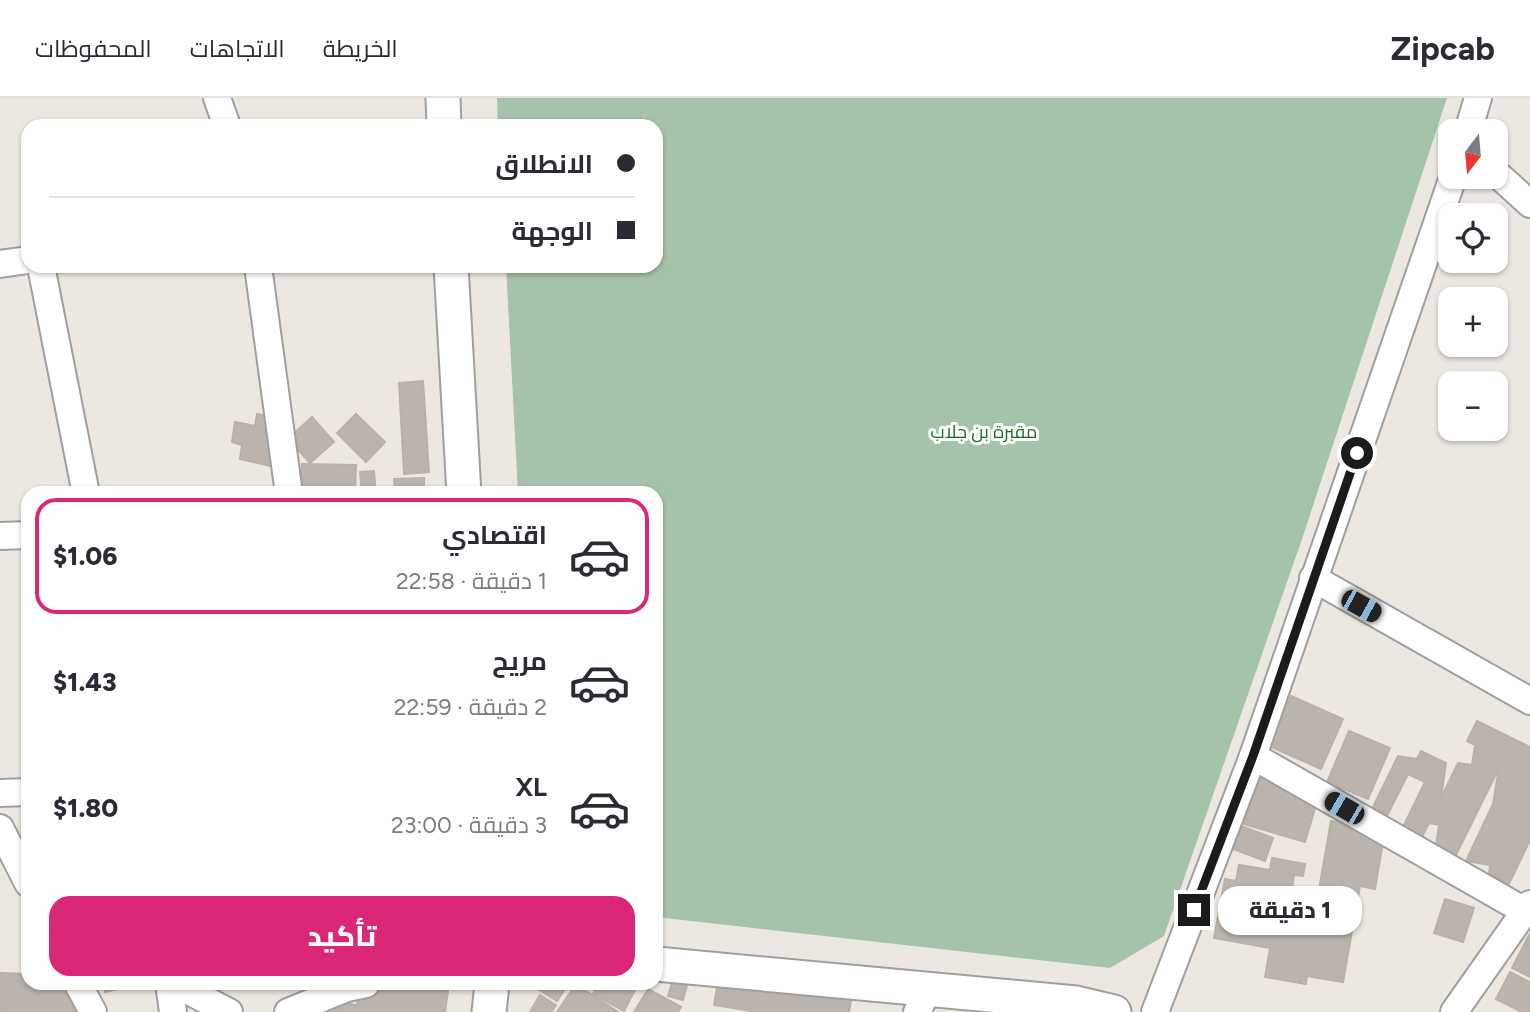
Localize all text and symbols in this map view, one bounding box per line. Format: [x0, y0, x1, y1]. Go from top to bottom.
text: Zipcab [1390, 29, 1495, 68]
text: المحفوظات [35, 34, 152, 63]
text: الاتجاهات [190, 34, 285, 63]
text: الخريطة [323, 34, 398, 63]
north arrow [1438, 119, 1508, 189]
map controls [1438, 119, 1508, 441]
text: الانطلاق [495, 148, 593, 180]
button: locate [1438, 203, 1508, 273]
text: الوجهة [512, 215, 593, 247]
button: + [1438, 287, 1508, 357]
button: − [1438, 371, 1508, 441]
park label: مقبرة بن جلاب [931, 421, 1037, 443]
route start [1341, 437, 1373, 469]
text: اقتصادي [442, 519, 547, 551]
icon: car [568, 525, 631, 588]
text: $1.06 [53, 540, 118, 572]
text: 1 دقيقة · 22:58 [396, 567, 547, 595]
car [1338, 587, 1385, 625]
text: مريح [492, 645, 547, 677]
icon: car [568, 651, 631, 714]
text: $1.43 [53, 666, 117, 698]
text: 2 دقيقة · 22:59 [394, 693, 547, 721]
text: XL [515, 771, 547, 803]
icon: car [568, 777, 631, 840]
car [1321, 788, 1368, 828]
text: $1.80 [53, 792, 118, 824]
text: 3 دقيقة · 23:00 [391, 811, 547, 839]
callout: 1 دقيقة [1218, 886, 1362, 934]
route end [1178, 894, 1210, 926]
button: تأكيد [49, 896, 635, 976]
text: 1 دقيقة [1249, 896, 1331, 924]

